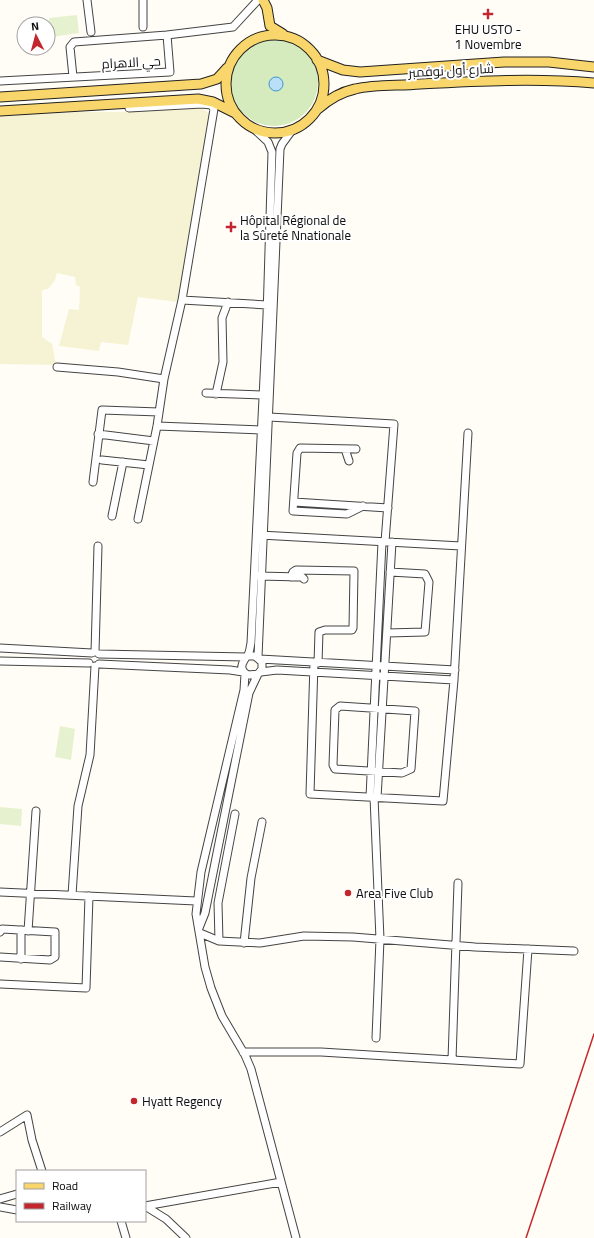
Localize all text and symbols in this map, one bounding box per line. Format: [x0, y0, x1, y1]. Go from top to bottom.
marker: EHU USTO - 1 Novembre [482, 8, 494, 20]
north arrow [16, 16, 56, 56]
text: N [30, 16, 40, 36]
place label: EHU USTO - 1 Novembre [454, 17, 522, 56]
street label: حي الاهرام [101, 48, 161, 76]
street label: شارع أول نوفمبر [407, 56, 494, 84]
place label: Hôpital Régional de la Sûreté Nnationale [240, 208, 351, 247]
marker: Hôpital Régional de la Sûreté Nnationale [225, 221, 237, 233]
place label: Area Five Club [356, 881, 433, 905]
marker: Area Five Club [343, 888, 353, 898]
place label: Hyatt Regency [142, 1089, 222, 1113]
marker: Hyatt Regency [129, 1096, 139, 1106]
legend [16, 1170, 146, 1222]
text: Road [52, 1174, 78, 1197]
text: Railway [52, 1194, 92, 1217]

